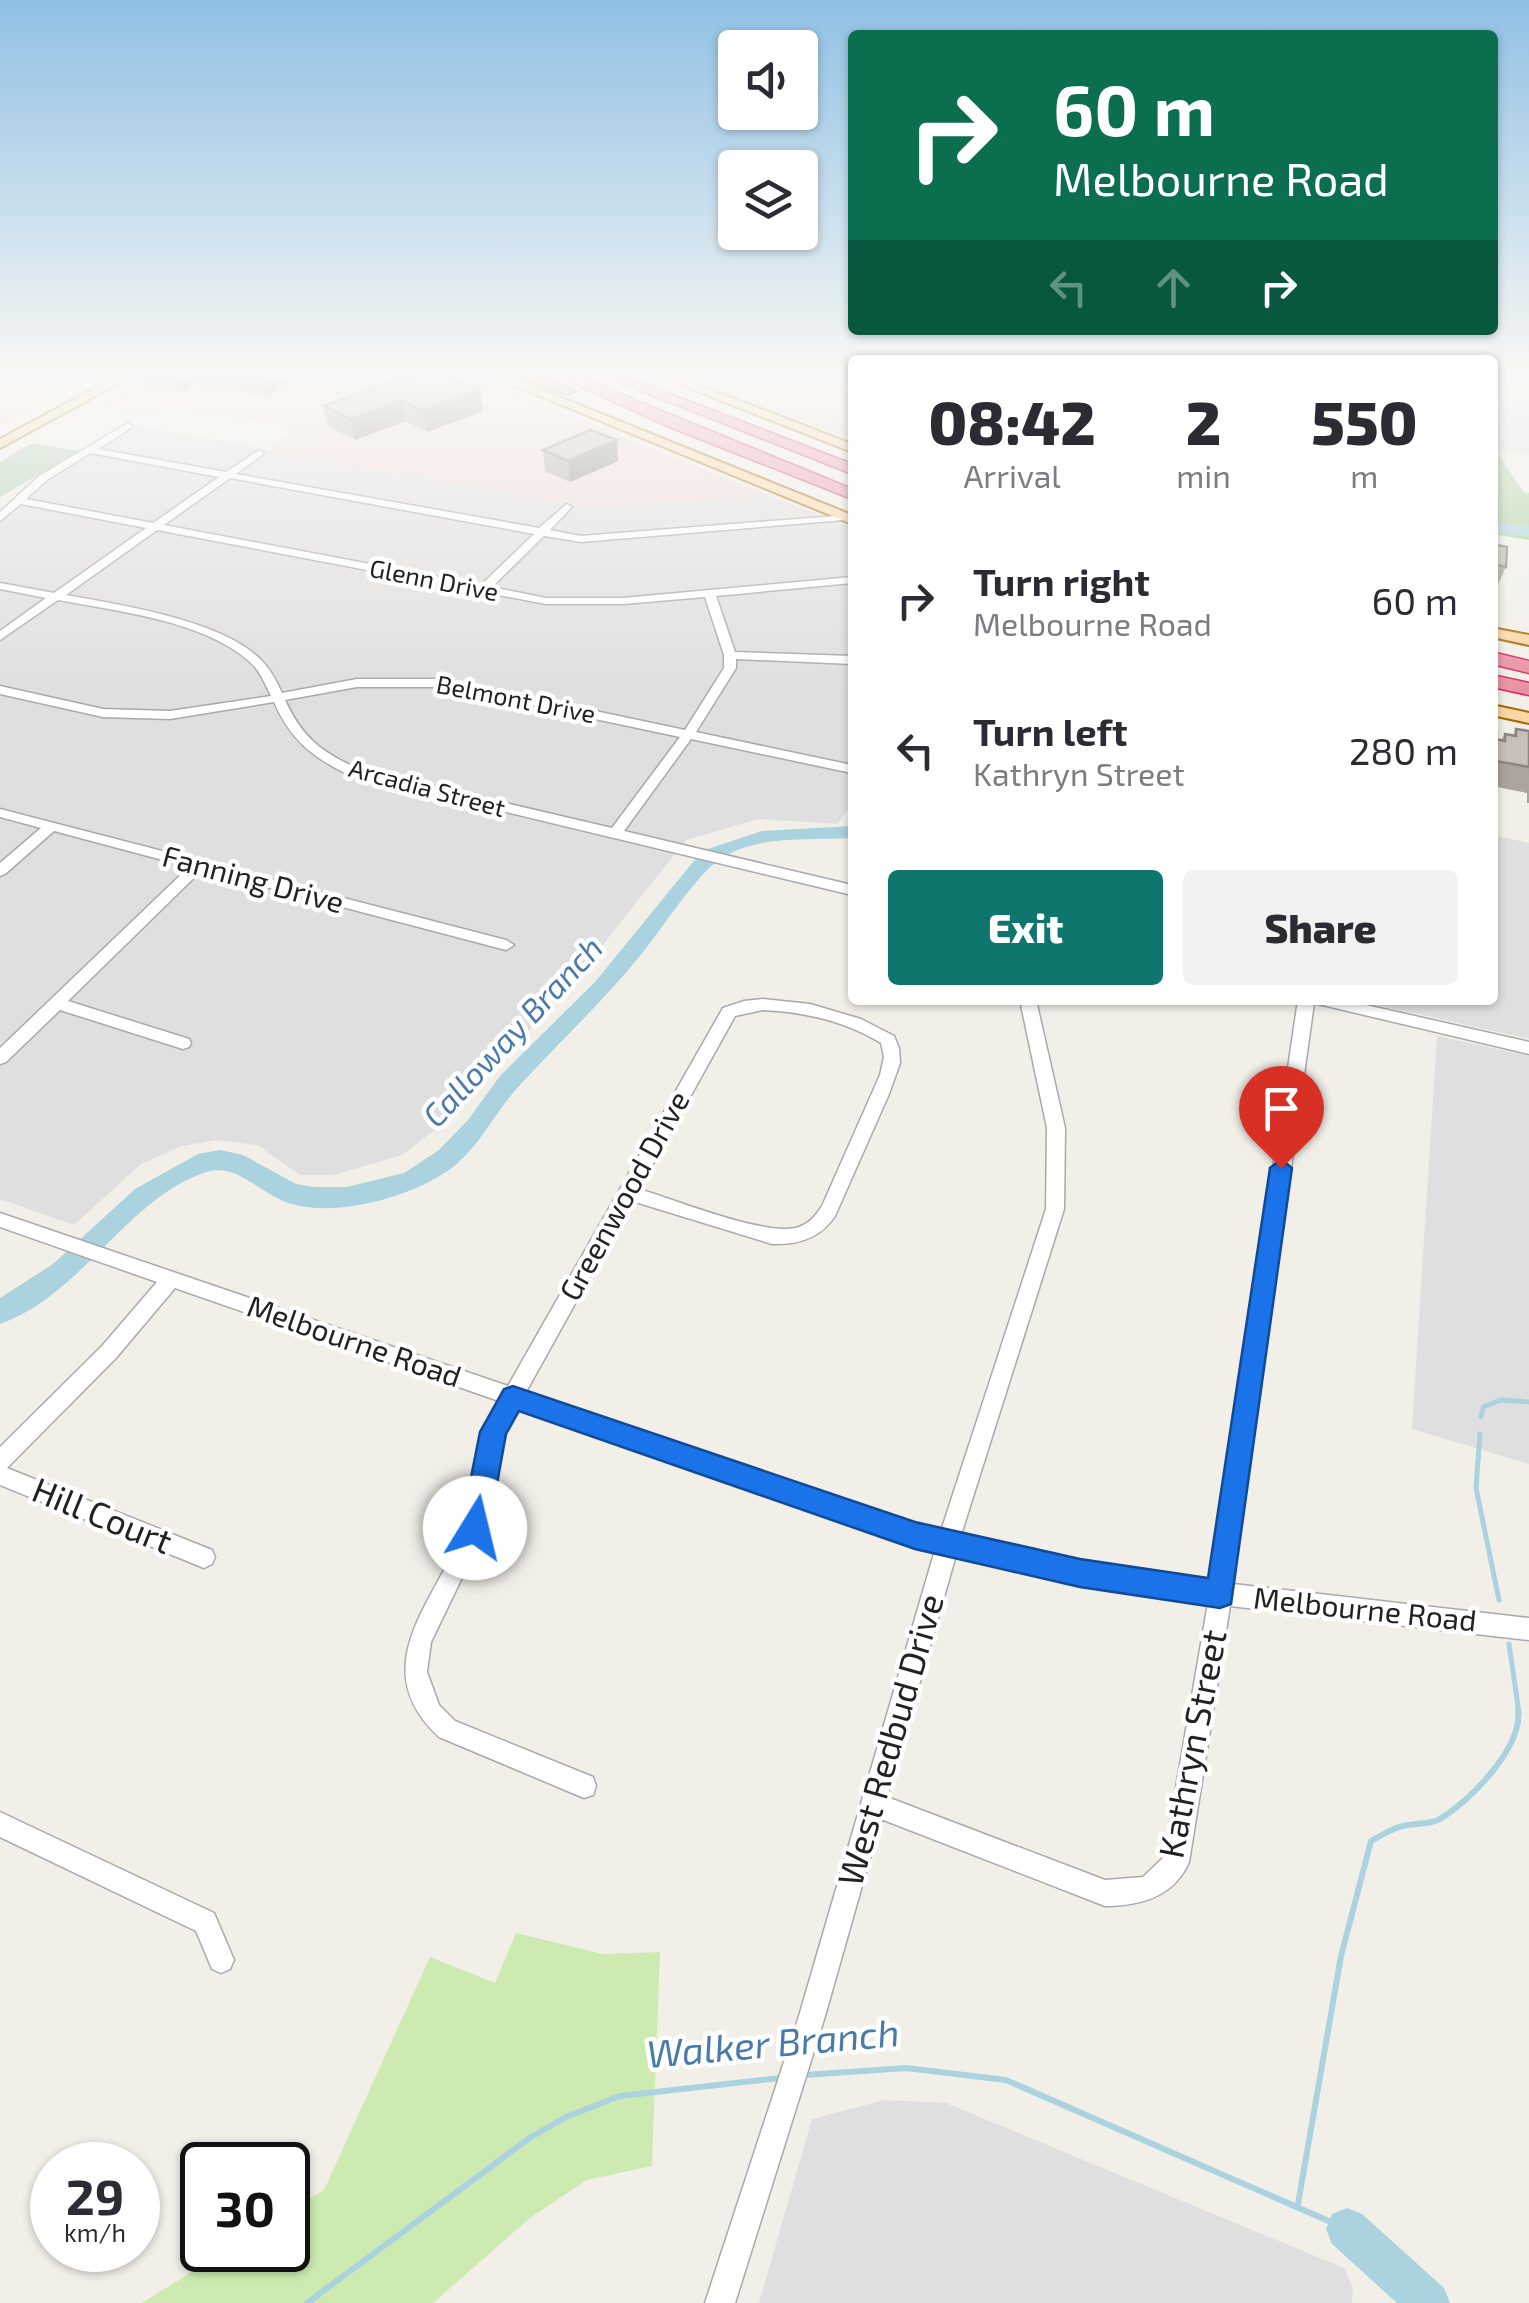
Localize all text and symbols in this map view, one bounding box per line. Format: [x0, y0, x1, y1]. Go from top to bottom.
map controls [718, 30, 818, 250]
button: sound [718, 30, 818, 130]
text: 60 m [1053, 66, 1215, 150]
icon: right [888, 70, 1018, 200]
button: layers [718, 150, 818, 250]
text: Melbourne Road [1053, 151, 1389, 205]
icon: left [1041, 260, 1096, 315]
icon: ahead [1146, 260, 1201, 315]
icon: right [1251, 260, 1306, 315]
text: 08:42 [929, 385, 1096, 457]
text: 2 [1186, 385, 1221, 457]
text: 550 [1311, 385, 1417, 457]
text: Arrival [963, 456, 1061, 494]
text: min [1176, 456, 1231, 494]
text: m [1350, 456, 1378, 494]
street label: Glenn Drive [367, 552, 501, 606]
text: Turn right [973, 558, 1150, 604]
icon: right [888, 573, 943, 628]
text: 60 m [1372, 577, 1458, 623]
text: Melbourne Road [973, 604, 1212, 642]
street label: Belmont Drive [434, 668, 598, 728]
text: Turn left [973, 708, 1128, 754]
icon: left [888, 723, 943, 778]
text: 280 m [1349, 727, 1458, 773]
street label: Arcadia Street [346, 752, 509, 822]
text: Kathryn Street [973, 754, 1185, 792]
street label: Fanning Drive [159, 837, 348, 920]
button: Exit [888, 870, 1163, 985]
button: Share [1183, 870, 1458, 985]
water label: Calloway Branch [414, 928, 610, 1134]
pin [1239, 1066, 1324, 1169]
icon: arrive [1254, 1081, 1309, 1136]
street label: Greenwood Drive [551, 1084, 696, 1306]
street label: Melbourne Road [243, 1287, 466, 1394]
street label: Hill Court [27, 1467, 179, 1561]
position arrow [423, 1476, 527, 1580]
street label: Melbourne Road [1252, 1578, 1478, 1638]
street label: West Redbud Drive [827, 1589, 951, 1890]
street label: Kathryn Street [1148, 1626, 1234, 1861]
water label: Walker Branch [645, 2008, 901, 2076]
speed limit sign: 30 [180, 2142, 310, 2272]
text: 29 [66, 2165, 124, 2225]
text: km/h [64, 2217, 126, 2247]

